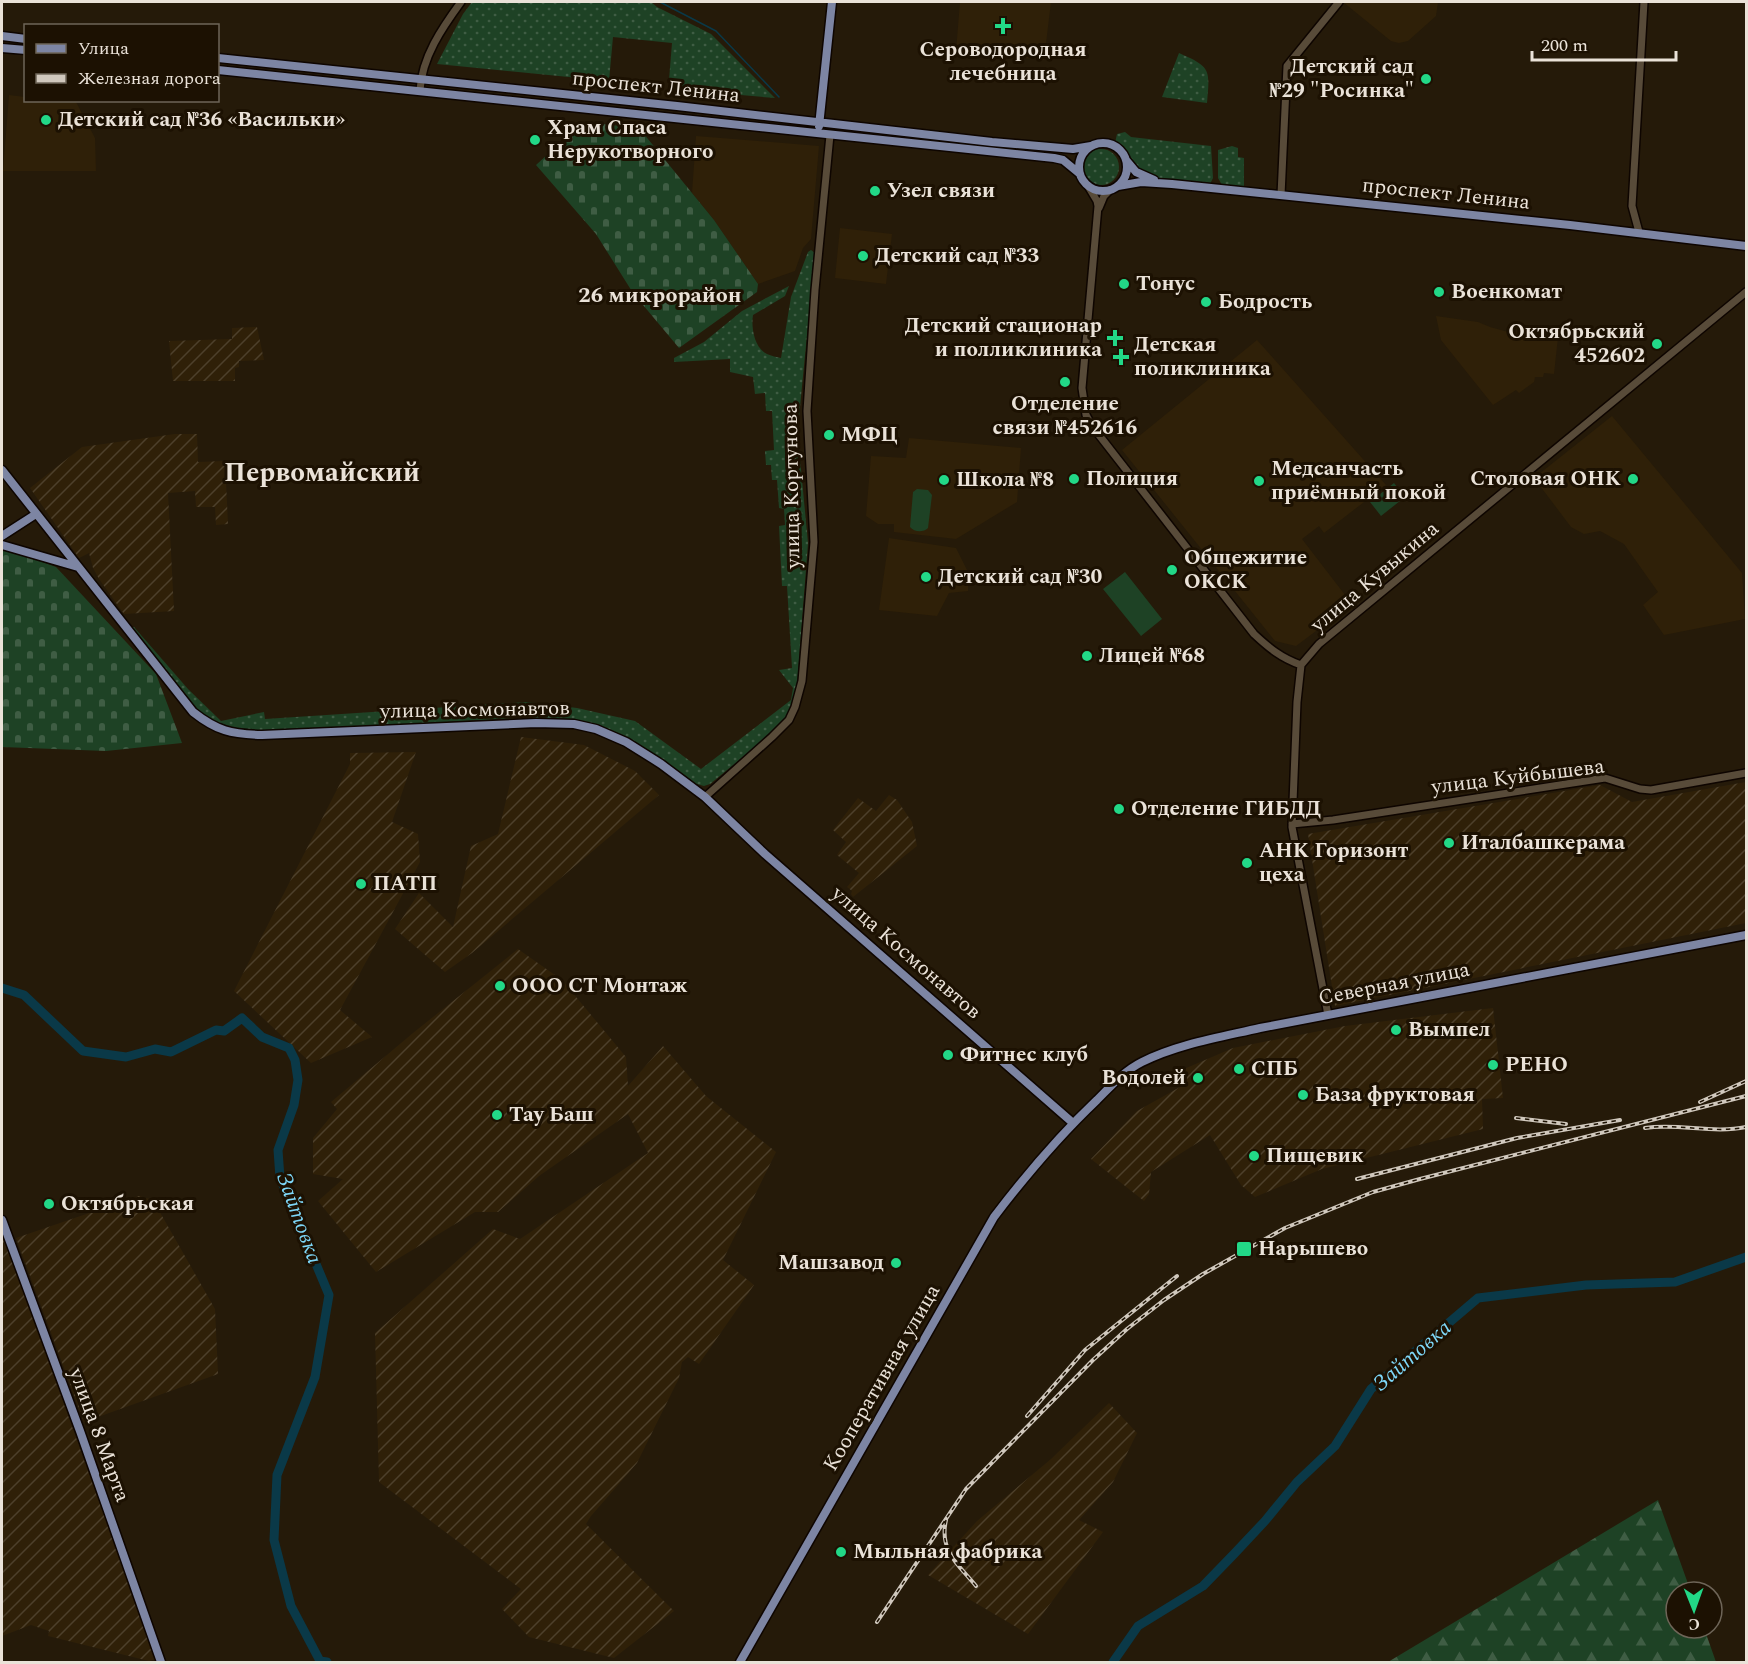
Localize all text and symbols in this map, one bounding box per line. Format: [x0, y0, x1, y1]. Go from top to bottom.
marker: Сероводородная лечебница [994, 17, 1012, 35]
legend [24, 24, 219, 102]
scale bar [1532, 24, 1676, 62]
text: 200 m [1541, 32, 1588, 59]
place label: Сероводородная лечебница [919, 34, 1087, 90]
text: Улица [78, 35, 129, 62]
place label: Детский сад №29 "Росинка" [1269, 51, 1414, 107]
street label: проспект Ленина [571, 62, 742, 112]
text: Железная дорога [78, 65, 221, 92]
marker: Детский сад №29 "Росинка" [1419, 72, 1433, 86]
place label: Детский сад №36 «Васильки» [58, 104, 346, 136]
place label: Храм Спаса Нерукотворного [547, 112, 713, 168]
marker: Детский сад №36 «Васильки» [39, 113, 53, 127]
marker: Храм Спаса Нерукотворного [528, 133, 542, 147]
street label: проспект Ленина [1361, 169, 1532, 219]
place label: Узел связи [887, 175, 995, 207]
marker: Узел связи [868, 184, 882, 198]
place label: Детский сад №33 [875, 240, 1039, 272]
marker: Детский сад №33 [856, 249, 870, 263]
place label: Тонус [1136, 268, 1195, 300]
place label: Военкомат [1451, 276, 1563, 308]
marker: Тонус [1117, 277, 1131, 291]
district label: 26 микрорайон [578, 279, 742, 312]
marker: Военкомат [1432, 285, 1446, 299]
place label: Бодрость [1218, 286, 1312, 318]
marker: Бодрость [1199, 295, 1213, 309]
place label: Детский стационар и полликлиника [905, 310, 1102, 366]
place label: Октябрьский 452602 [1508, 316, 1645, 372]
marker: Детский стационар и полликлиника [1106, 329, 1124, 347]
place label: Детская поликлиника [1134, 329, 1271, 385]
marker: Октябрьский 452602 [1650, 337, 1664, 351]
marker: Детская поликлиника [1112, 348, 1130, 366]
marker: Отделение связи №452616 [1058, 375, 1072, 389]
place label: Отделение связи №452616 [993, 388, 1138, 444]
street label: улица Кортунова [775, 402, 809, 570]
place label: МФЦ [841, 419, 898, 451]
marker: МФЦ [822, 428, 836, 442]
district label: Первомайский [224, 452, 420, 494]
place label: Медсанчасть приёмный покой [1271, 453, 1446, 509]
place label: Полиция [1086, 463, 1178, 495]
place label: Столовая ОНК [1470, 463, 1622, 495]
place label: Школа №8 [956, 464, 1054, 496]
marker: Полиция [1067, 472, 1081, 486]
marker: Столовая ОНК [1626, 472, 1640, 486]
marker: Школа №8 [937, 473, 951, 487]
marker: Медсанчасть приёмный покой [1252, 474, 1266, 488]
street label: улица Кувыкина [1303, 513, 1447, 641]
place label: Общежитие ОКСК [1184, 542, 1307, 598]
place label: Детский сад №30 [938, 561, 1102, 593]
marker: Общежитие ОКСК [1165, 563, 1179, 577]
marker: Детский сад №30 [919, 570, 933, 584]
place label: Лицей №68 [1099, 640, 1205, 672]
marker: Лицей №68 [1080, 649, 1094, 663]
street label: улица Космонавтов [379, 692, 570, 728]
street label: улица Куйбышева [1429, 750, 1607, 804]
place label: Отделение ГИБДД [1131, 793, 1321, 825]
marker: Отделение ГИБДД [1112, 802, 1126, 816]
place label: Италбашкерама [1461, 827, 1625, 859]
place label: АНК Горизонт цеха [1259, 835, 1409, 891]
marker: Италбашкерама [1442, 836, 1456, 850]
marker: АНК Горизонт цеха [1240, 856, 1254, 870]
place label: ПАТП [373, 868, 437, 900]
marker: ПАТП [354, 877, 368, 891]
street label: улица Космонавтов [823, 878, 988, 1027]
street label: Северная улица [1315, 953, 1473, 1014]
place label: ООО СТ Монтаж [512, 970, 688, 1002]
marker: ООО СТ Монтаж [493, 979, 507, 993]
place label: Вымпел [1408, 1014, 1490, 1046]
marker: Вымпел [1389, 1023, 1403, 1037]
place label: Фитнес клуб [960, 1039, 1088, 1071]
marker: Фитнес клуб [941, 1048, 955, 1062]
place label: РЕНО [1505, 1049, 1568, 1081]
place label: СПБ [1251, 1053, 1298, 1085]
marker: РЕНО [1486, 1058, 1500, 1072]
place label: Водолей [1101, 1062, 1186, 1094]
marker: СПБ [1232, 1062, 1246, 1076]
marker: Водолей [1191, 1071, 1205, 1085]
place label: База фруктовая [1315, 1079, 1475, 1111]
marker: База фруктовая [1296, 1088, 1310, 1102]
place label: Тау Баш [509, 1099, 594, 1131]
marker: Тау Баш [490, 1108, 504, 1122]
place label: Пищевик [1266, 1140, 1364, 1172]
marker: Пищевик [1247, 1149, 1261, 1163]
water label: Зайтовка [267, 1167, 331, 1269]
place label: Октябрьская [61, 1188, 194, 1220]
marker: Октябрьская [42, 1197, 56, 1211]
place label: Нарышево [1258, 1233, 1368, 1265]
marker: Нарышево [1235, 1240, 1253, 1258]
place label: Машзавод [778, 1247, 884, 1279]
marker: Машзавод [889, 1256, 903, 1270]
street label: Кооперативная улица [815, 1278, 949, 1478]
water label: Зайтовка [1365, 1312, 1459, 1400]
street label: улица 8 Марта [60, 1363, 138, 1507]
place label: Мыльная фабрика [853, 1536, 1042, 1568]
marker: Мыльная фабрика [834, 1545, 848, 1559]
north arrow [1664, 1580, 1724, 1640]
text: С [1688, 1612, 1700, 1636]

